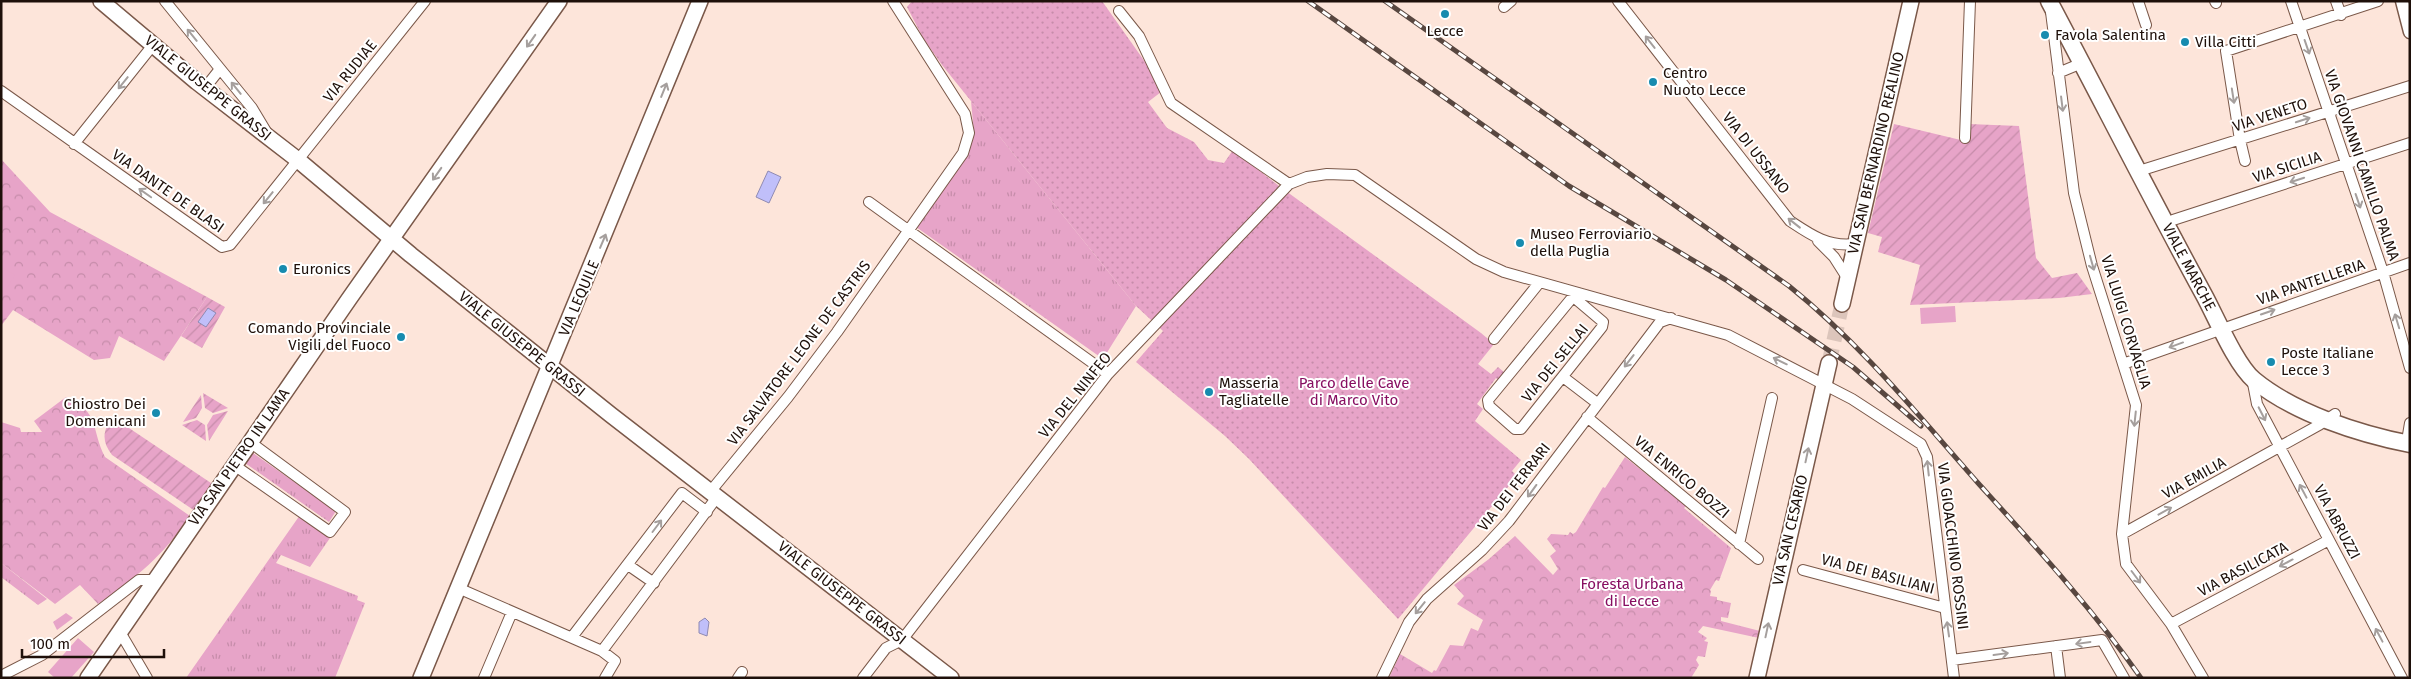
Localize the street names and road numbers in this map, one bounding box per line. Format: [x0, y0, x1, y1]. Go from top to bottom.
street label: VIALE GIUSEPPE GRASSI [141, 31, 275, 145]
street label: VIA RUDIAE [319, 36, 381, 106]
street label: VIA SAN BERNARDINO REALINO [1844, 50, 1908, 256]
street label: VIA GIOVANNI CAMILLO PALMA [2321, 67, 2403, 263]
street label: VIA VENETO [2230, 94, 2310, 136]
street label: VIA DI USSANO [1719, 109, 1793, 197]
street label: VIA DANTE DE BLASI [108, 146, 228, 236]
street label: VIA SICILIA [2250, 147, 2324, 187]
street label: VIALE MARCHE [2158, 220, 2220, 314]
street label: VIA LUIGI CORVAGLIA [2097, 253, 2155, 391]
street label: VIA PANTELLERIA [2255, 255, 2368, 309]
street label: VIA LEQUILE [555, 257, 603, 339]
street label: VIA SALVATORE LEONE DE CASTRIS [724, 257, 874, 449]
street label: VIALE GIUSEPPE GRASSI [455, 287, 589, 401]
street label: VIA DEI SELLAI [1518, 320, 1592, 406]
street label: VIA DEL NINFEO [1035, 349, 1115, 441]
street label: VIA SAN PIETRO IN LAMA [185, 385, 293, 529]
street label: VIA ENRICO BOZZI [1631, 432, 1733, 522]
street label: VIA DEI FERRARI [1474, 439, 1554, 535]
street label: VIA EMILIA [2159, 453, 2229, 503]
street label: VIA GIOACCHINO ROSSINI [1934, 461, 1972, 631]
street label: VIA SAN CESARIO [1769, 473, 1811, 587]
street label: VIA ABRUZZI [2310, 482, 2364, 562]
street label: VIALE GIUSEPPE GRASSI [774, 537, 910, 649]
street label: VIA BASILICATA [2195, 538, 2291, 600]
street label: VIA DEI BASILIANI [1819, 550, 1937, 598]

